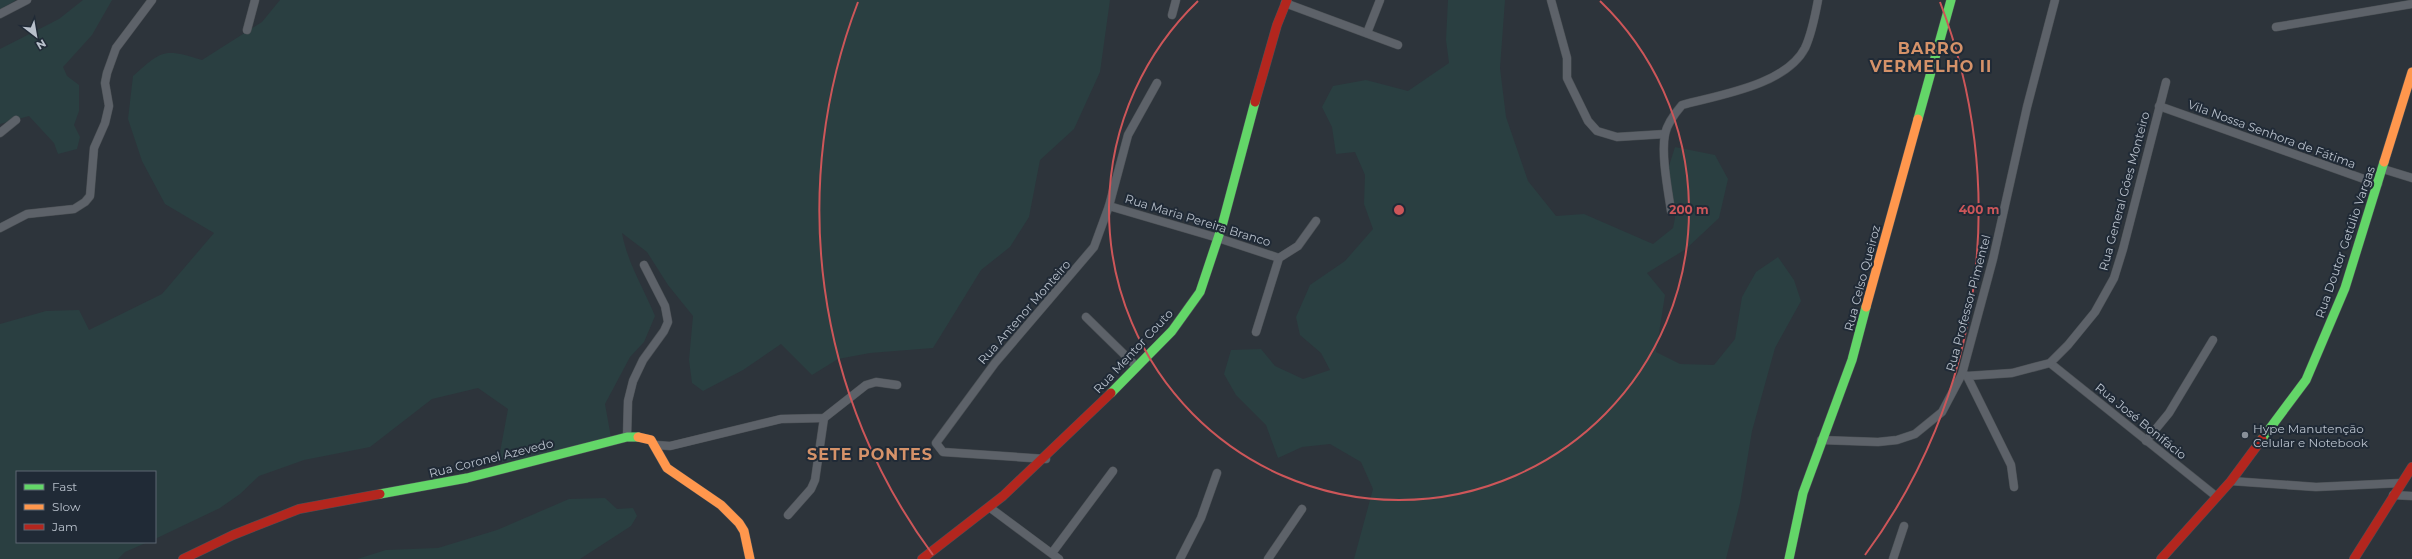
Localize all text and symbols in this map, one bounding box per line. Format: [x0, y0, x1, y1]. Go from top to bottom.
north arrow [16, 16, 56, 56]
text: N [34, 36, 49, 53]
district label: BARRO VERMELHO II [1869, 39, 1992, 76]
street label: Vila Nossa Senhora de Fátima [2186, 97, 2358, 171]
street label: Rua General Góes Monteiro [2096, 110, 2152, 272]
street label: Rua Doutor Getúlio Vargas [2312, 164, 2378, 320]
street label: Rua Maria Pereira Branco [1123, 191, 1273, 249]
text: 200 m [1669, 202, 1709, 217]
text: 400 m [1959, 202, 1999, 217]
centre of rings [1392, 203, 1406, 217]
street label: Rua Celso Queiroz [1841, 223, 1883, 333]
street label: Rua Professor Pimentel [1943, 233, 1993, 373]
street label: Rua Antenor Monteiro [975, 257, 1073, 367]
street label: Rua Mentor Couto [1090, 306, 1176, 396]
street label: Rua José Bonifácio [2092, 380, 2190, 462]
place label: Hype Manutenção Celular e Notebook [2253, 421, 2369, 450]
marker: Hype Manutenção Celular e Notebook [2240, 430, 2250, 440]
street label: Rua Coronel Azevedo [427, 435, 555, 481]
district label: SETE PONTES [807, 445, 933, 464]
legend [16, 471, 156, 543]
text: Fast [52, 479, 77, 494]
text: Slow [52, 499, 81, 514]
text: Jam [51, 519, 78, 534]

